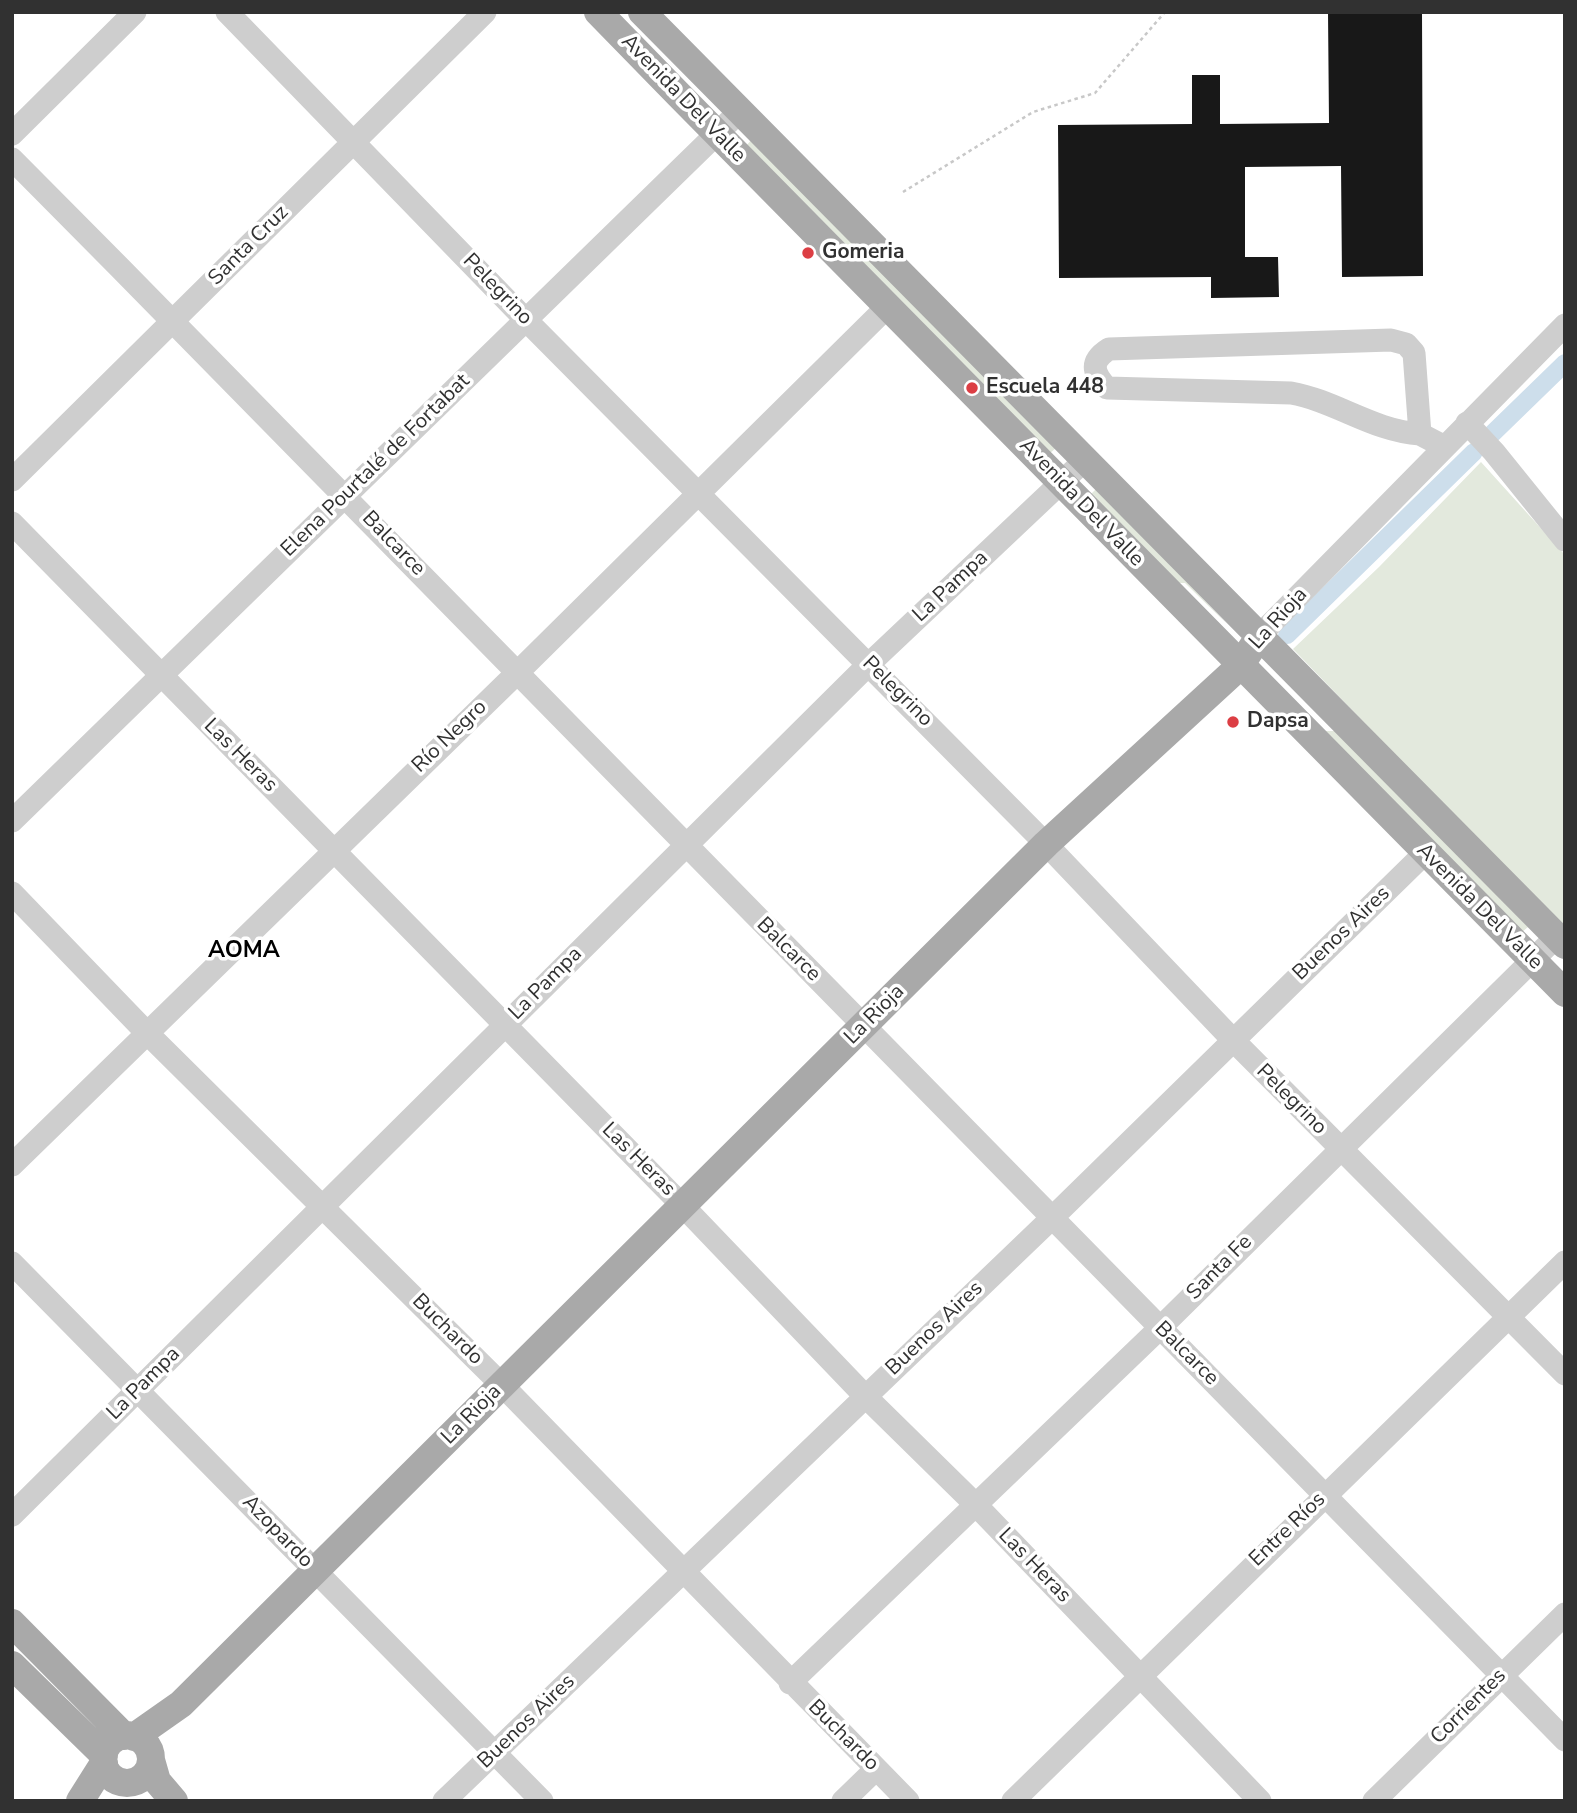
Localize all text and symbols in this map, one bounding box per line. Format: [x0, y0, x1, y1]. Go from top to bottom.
street label: Avenida Del Valle [615, 30, 751, 168]
street label: Santa Cruz [204, 201, 294, 291]
place label: Gomeria [822, 240, 904, 266]
marker: Gomeria [800, 245, 816, 261]
street label: Pelegrino [457, 249, 537, 331]
street label: Elena Pourtalé de Fortabat [276, 369, 476, 563]
place label: Escuela 448 [986, 375, 1104, 401]
marker: Escuela 448 [964, 380, 980, 396]
street label: Avenida Del Valle [1013, 434, 1149, 572]
street label: Balcarce [356, 506, 430, 582]
street label: La Pampa [908, 546, 994, 628]
street label: La Rioja [1245, 583, 1313, 655]
street label: Pelegrino [856, 651, 938, 733]
street label: Río Negro [407, 695, 493, 779]
place label: Dapsa [1247, 709, 1309, 735]
street label: Las Heras [198, 714, 282, 798]
marker: Dapsa [1225, 714, 1241, 730]
street label: Avenida Del Valle [1411, 839, 1547, 975]
street label: Buenos Aires [1288, 881, 1396, 987]
street label: Balcarce [751, 913, 825, 987]
district label: AOMA [208, 937, 280, 965]
street label: La Pampa [504, 942, 588, 1026]
street label: La Rioja [840, 980, 910, 1050]
street label: Pelegrino [1250, 1059, 1332, 1141]
street label: Las Heras [596, 1118, 680, 1202]
street label: Santa Fe [1182, 1230, 1258, 1306]
street label: Buenos Aires [881, 1276, 989, 1382]
street label: Buchardo [406, 1289, 488, 1371]
street label: Balcarce [1149, 1317, 1223, 1391]
street label: La Pampa [102, 1342, 186, 1426]
street label: La Rioja [437, 1380, 507, 1450]
street label: Entre Ríos [1245, 1488, 1331, 1572]
street label: Azopardo [236, 1490, 318, 1574]
street label: Las Heras [992, 1524, 1076, 1608]
street label: Corrientes [1426, 1664, 1512, 1750]
street label: Buenos Aires [473, 1669, 581, 1775]
street label: Buchardo [802, 1695, 884, 1777]

